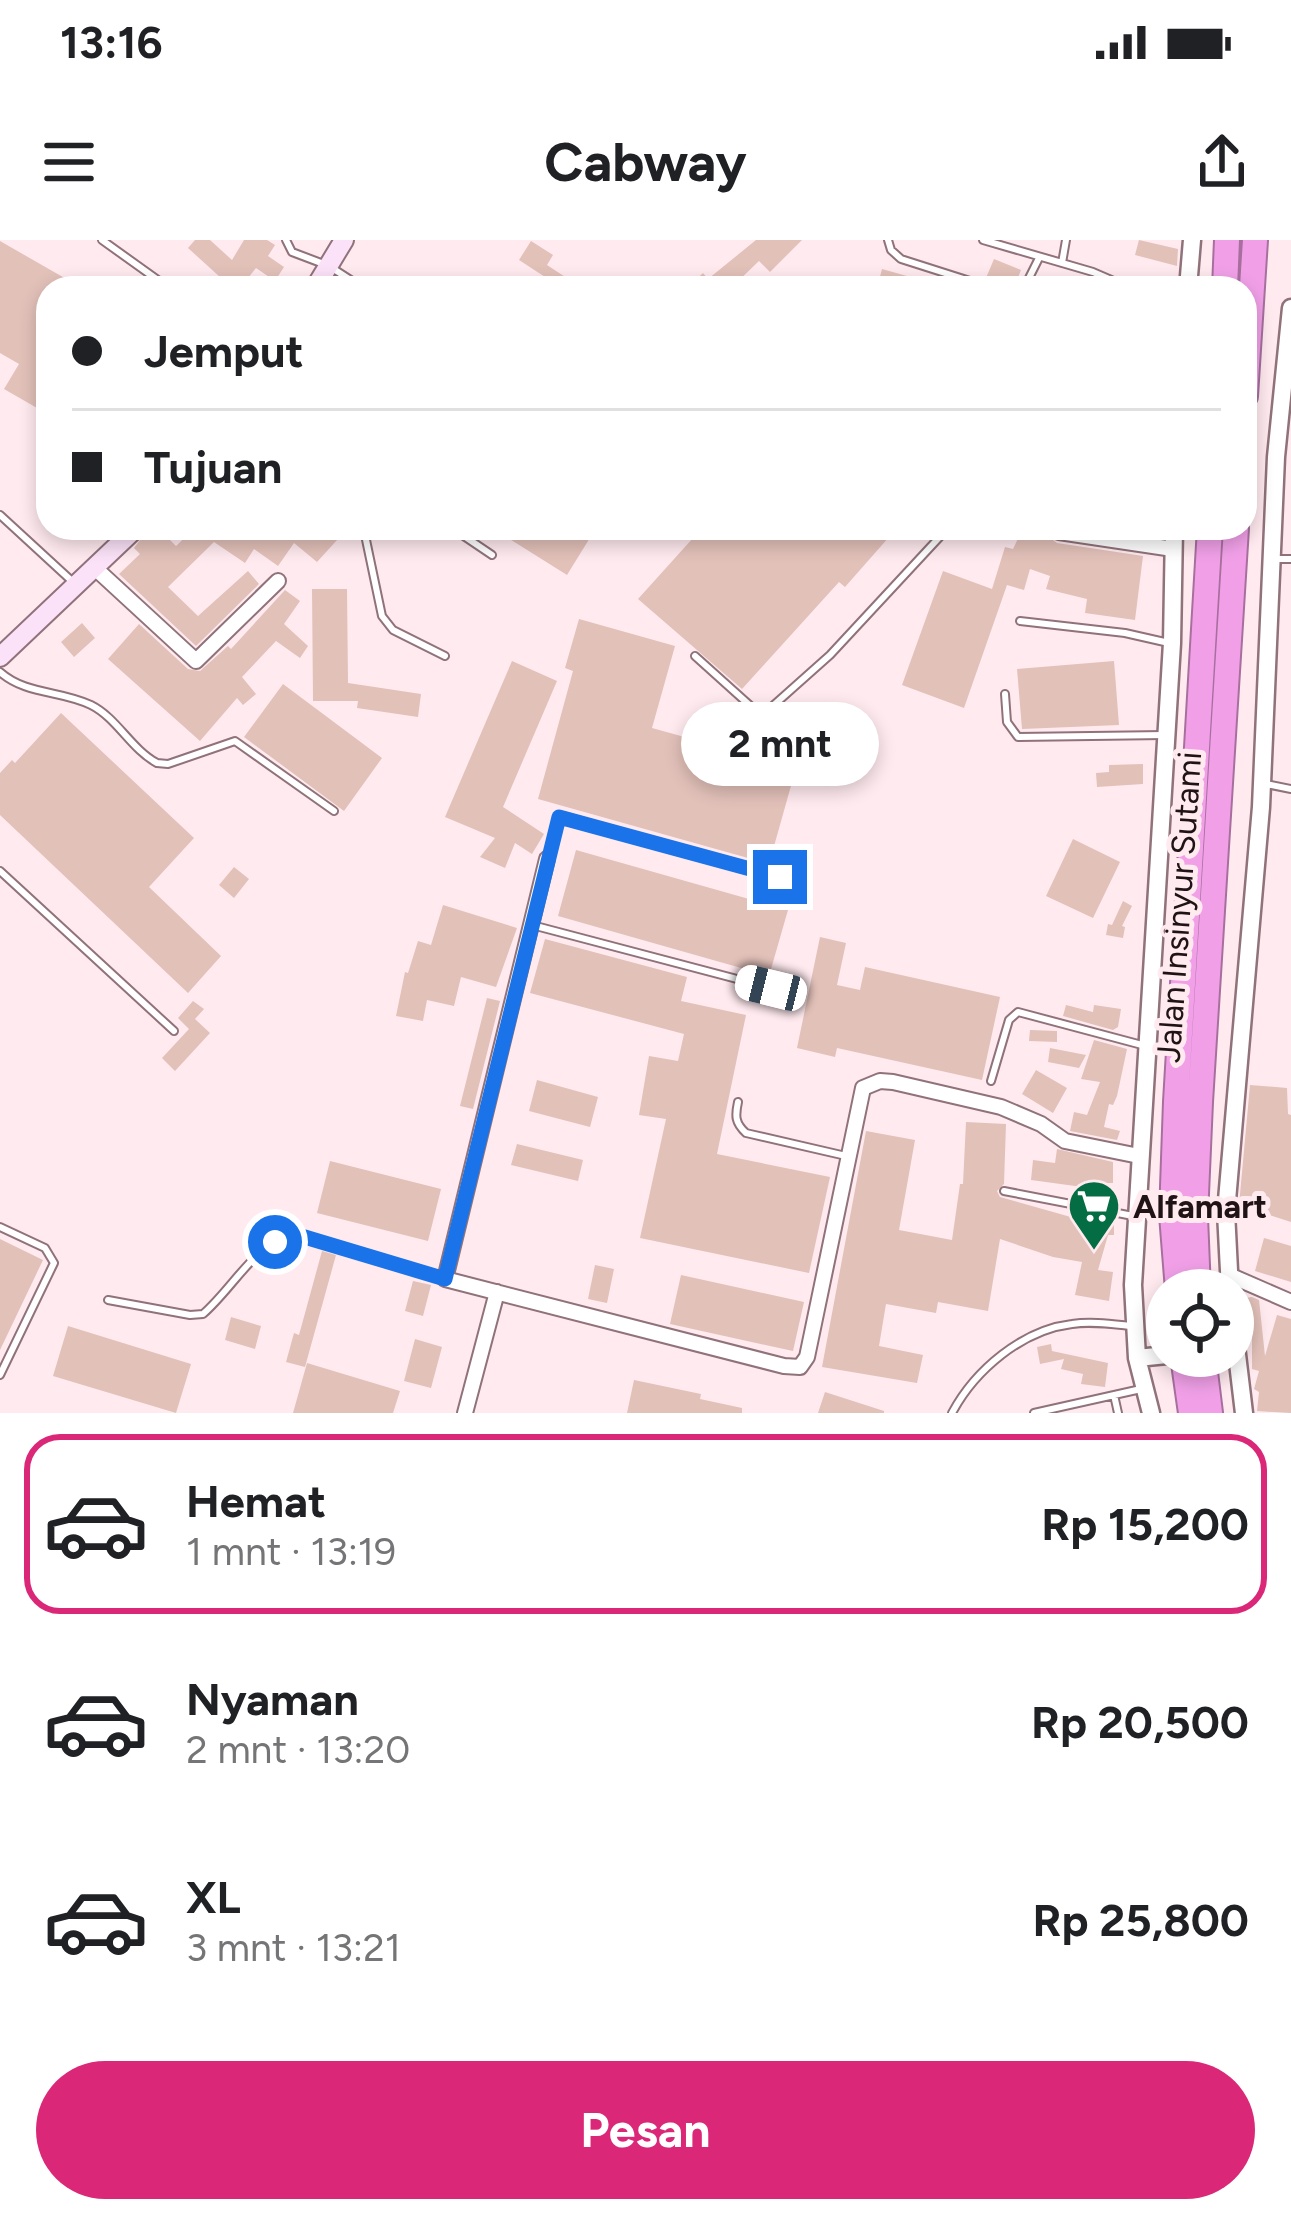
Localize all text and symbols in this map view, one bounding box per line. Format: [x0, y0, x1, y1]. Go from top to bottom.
text: 13:16 [60, 15, 163, 69]
icon: menu [36, 129, 102, 195]
icon: share [1189, 129, 1255, 195]
text: Cabway [544, 130, 747, 195]
text: Jemput [144, 324, 304, 378]
text: Tujuan [144, 440, 282, 494]
callout: 2 mnt [681, 703, 879, 787]
text: 2 mnt [728, 720, 832, 767]
street label: Jalan Insinyur Sutami [1149, 750, 1209, 1064]
route end [753, 850, 807, 904]
car [732, 962, 810, 1014]
supermarket icon: Alfamart [1066, 1178, 1122, 1252]
place label: Alfamart [1133, 1187, 1267, 1226]
route start [248, 1215, 302, 1269]
map controls [1146, 1269, 1254, 1377]
button: locate [1146, 1269, 1254, 1377]
icon: car [42, 1470, 150, 1578]
text: Hemat [186, 1474, 326, 1528]
text: Rp 15,200 [1041, 1497, 1249, 1551]
text: 1 mnt · 13:19 [186, 1528, 396, 1575]
icon: car [42, 1668, 150, 1776]
text: Nyaman [186, 1672, 359, 1726]
text: Rp 20,500 [1031, 1695, 1249, 1749]
text: 2 mnt · 13:20 [186, 1726, 410, 1773]
icon: car [42, 1866, 150, 1974]
text: XL [186, 1870, 241, 1924]
text: Rp 25,800 [1033, 1893, 1249, 1947]
text: 3 mnt · 13:21 [186, 1924, 401, 1971]
button: Pesan [36, 2061, 1255, 2199]

